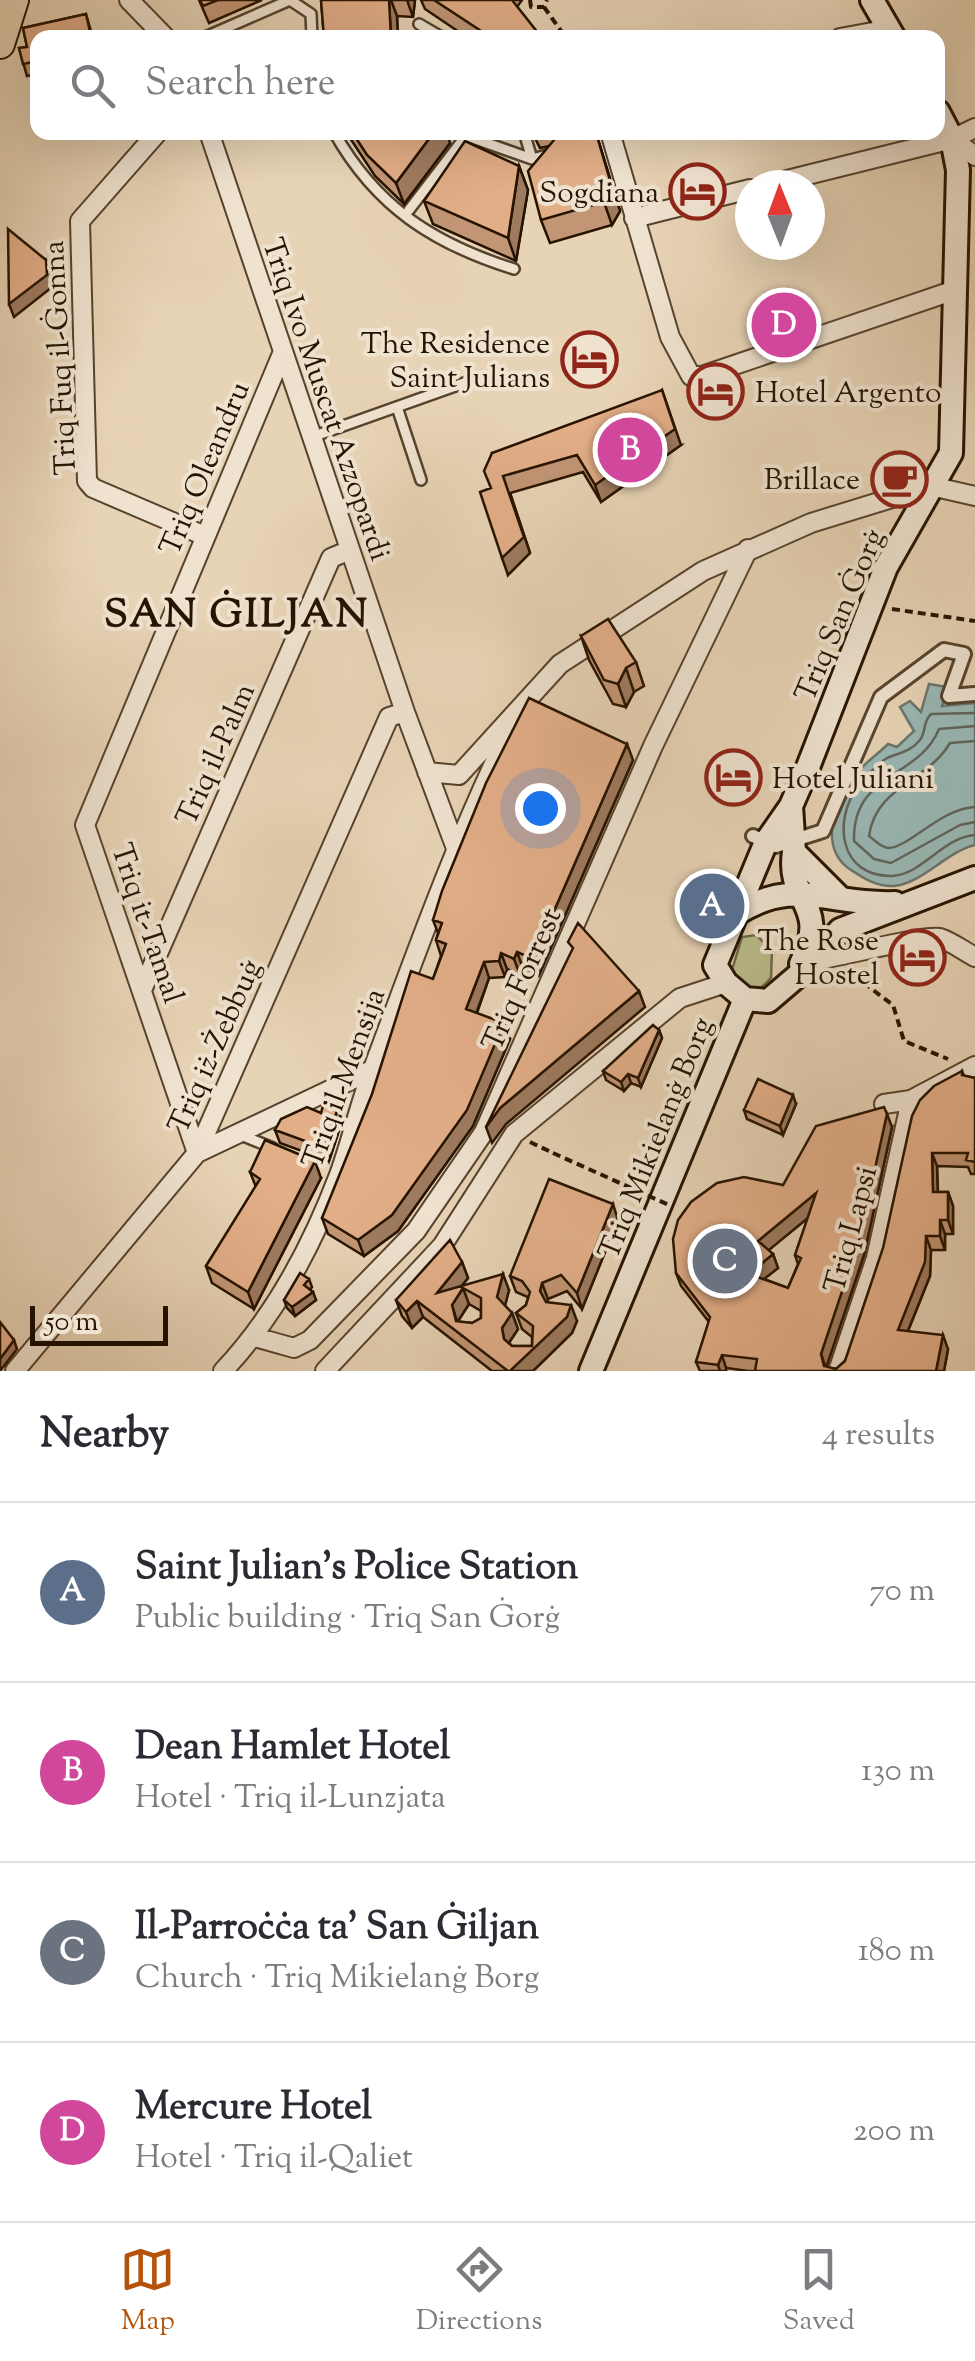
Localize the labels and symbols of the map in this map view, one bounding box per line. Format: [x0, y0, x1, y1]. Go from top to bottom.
hotel icon: Sogdiana [668, 162, 728, 222]
north arrow [735, 170, 825, 260]
place label: Sogdiana [539, 173, 659, 216]
street label: Triq Ivo Muscat Azzopardi [249, 233, 400, 567]
street label: Triq Fuq il-Ġonna [34, 239, 89, 476]
pin: D [752, 288, 816, 362]
place label: The Residence Saint Julians [361, 324, 550, 401]
hotel icon: The Residence Saint Julians [559, 330, 619, 390]
hotel icon: Hotel Argento [686, 362, 746, 422]
place label: Hotel Argento [755, 373, 941, 416]
street label: Triq Oleandru [150, 375, 262, 563]
pin: B [598, 412, 662, 488]
cafe icon: Brillace [869, 449, 929, 509]
place label: Brillace [764, 460, 860, 503]
street label: Triq San Ġorġ [786, 523, 897, 709]
district label: SAN ĠILJAN [104, 588, 370, 645]
street label: Triq il-Palm [167, 677, 268, 833]
hotel icon: Hotel Juliani [703, 748, 763, 808]
place label: Hotel Juliani [772, 759, 934, 802]
your location [515, 783, 566, 834]
street label: Triq it-Tamal [98, 838, 193, 1010]
pin: A [680, 868, 744, 944]
street label: Triq Forrest [473, 902, 574, 1058]
place label: The Rose Hostel [757, 921, 879, 998]
hotel icon: The Rose Hostel [888, 927, 948, 987]
street label: Triq iż-Żebbuġ [159, 953, 274, 1141]
street label: Triq il-Mensija [293, 983, 398, 1175]
street label: Triq Mikielanġ Borg [589, 1011, 726, 1266]
street label: Triq Lapsi [815, 1161, 890, 1298]
pin: C [692, 1224, 758, 1298]
scale bar [30, 1301, 168, 1346]

